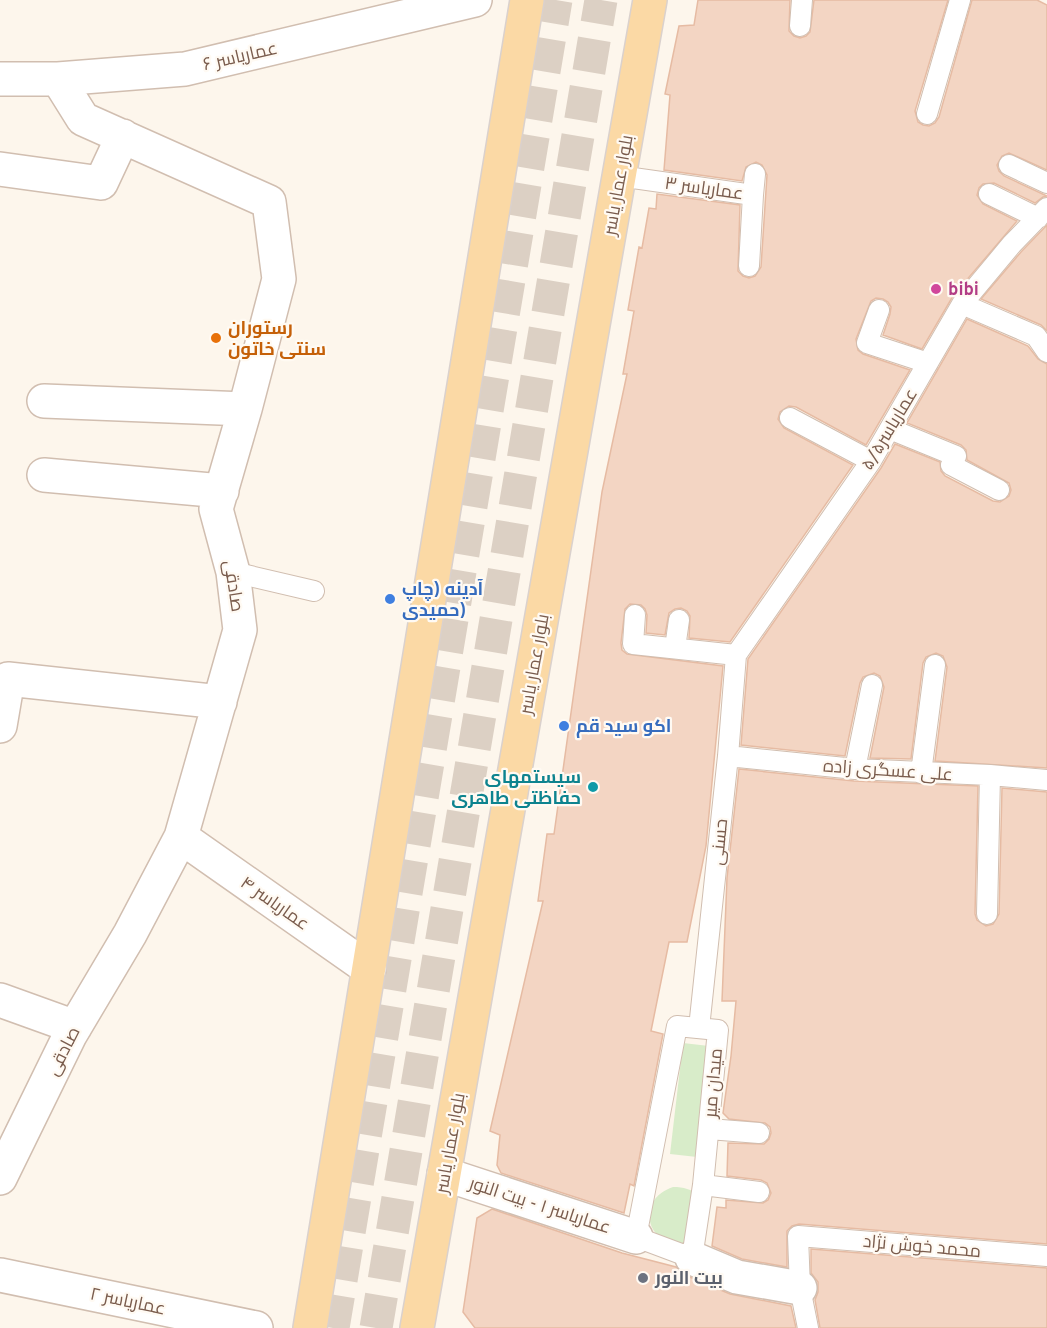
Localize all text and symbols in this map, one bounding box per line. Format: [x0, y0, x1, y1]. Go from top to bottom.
street label: عماریاسر ۶ [201, 38, 280, 77]
street label: بلوار عمار یاسر [599, 133, 640, 238]
street label: عماریاسر ۳ [663, 173, 745, 206]
place label: bibi [948, 279, 979, 302]
marker: bibi [929, 282, 943, 296]
place label: رستوران سنتی خاتون [228, 318, 326, 362]
marker: رستوران سنتی خاتون [209, 331, 223, 345]
street label: عماریاسر۵/۵ [857, 385, 924, 475]
street label: صادقی [217, 559, 248, 614]
place label: آدینه (چاپ حمیدی) [402, 579, 484, 623]
marker: آدینه (چاپ حمیدی) [383, 592, 397, 606]
street label: بلوار عمار یاسر [515, 612, 556, 717]
place label: اکو سید قم [576, 716, 671, 739]
marker: اکو سید قم [557, 719, 571, 733]
street label: علی عسگری زاده [822, 755, 953, 787]
place label: سیستمهای حفاظتی طاهری [451, 767, 581, 811]
marker: سیستمهای حفاظتی طاهری [586, 780, 600, 794]
street label: حسنی [707, 818, 734, 867]
street label: عماریاسر ۴ [235, 872, 313, 936]
street label: صادقی [42, 1023, 86, 1080]
street label: میدان میر [700, 1047, 729, 1120]
street label: بلوار عمار یاسر [431, 1091, 472, 1196]
street label: عماریاسر ۱ - بیت النور [465, 1172, 613, 1240]
street label: محمد خوش نژاد [862, 1231, 982, 1264]
place label: بیت النور [654, 1268, 723, 1291]
marker: بیت النور [636, 1271, 650, 1285]
street label: عماریاسر ۲ [88, 1283, 168, 1322]

